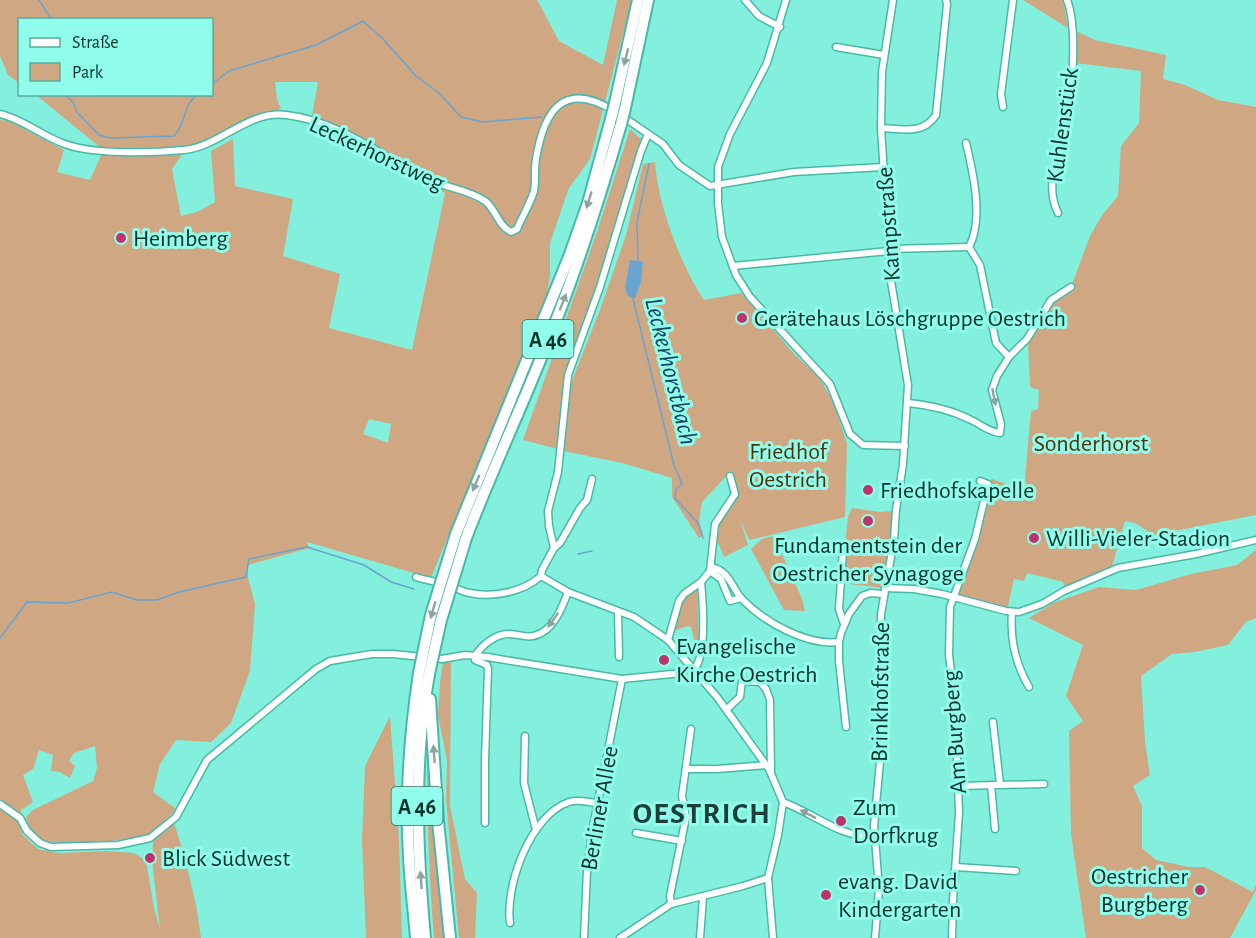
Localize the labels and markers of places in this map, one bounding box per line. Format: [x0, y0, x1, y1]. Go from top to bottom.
place label: Heimberg [133, 227, 228, 251]
marker: Heimberg [114, 231, 128, 245]
place label: Gerätehaus Löschgruppe Oestrich [754, 307, 1066, 331]
marker: Gerätehaus Löschgruppe Oestrich [735, 311, 749, 325]
place label: Friedhofskapelle [880, 479, 1034, 503]
marker: Friedhofskapelle [861, 483, 875, 497]
marker: Fundamentstein der Oestricher Synagoge [861, 514, 875, 528]
place label: Willi-Vieler-Stadion [1046, 527, 1230, 551]
marker: Willi-Vieler-Stadion [1027, 531, 1041, 545]
place label: Fundamentstein der Oestricher Synagoge [772, 534, 964, 586]
place label: Evangelische Kirche Oestrich [676, 635, 818, 687]
marker: Evangelische Kirche Oestrich [657, 653, 671, 667]
place label: Zum Dorfkrug [853, 796, 938, 848]
marker: Zum Dorfkrug [834, 814, 848, 828]
place label: Blick Südwest [162, 847, 291, 871]
marker: Blick Südwest [143, 851, 157, 865]
place label: Oestricher Burgberg [1091, 865, 1188, 917]
place label: evang. David Kindergarten [838, 870, 961, 922]
marker: Oestricher Burgberg [1193, 883, 1207, 897]
marker: evang. David Kindergarten [819, 888, 833, 902]

